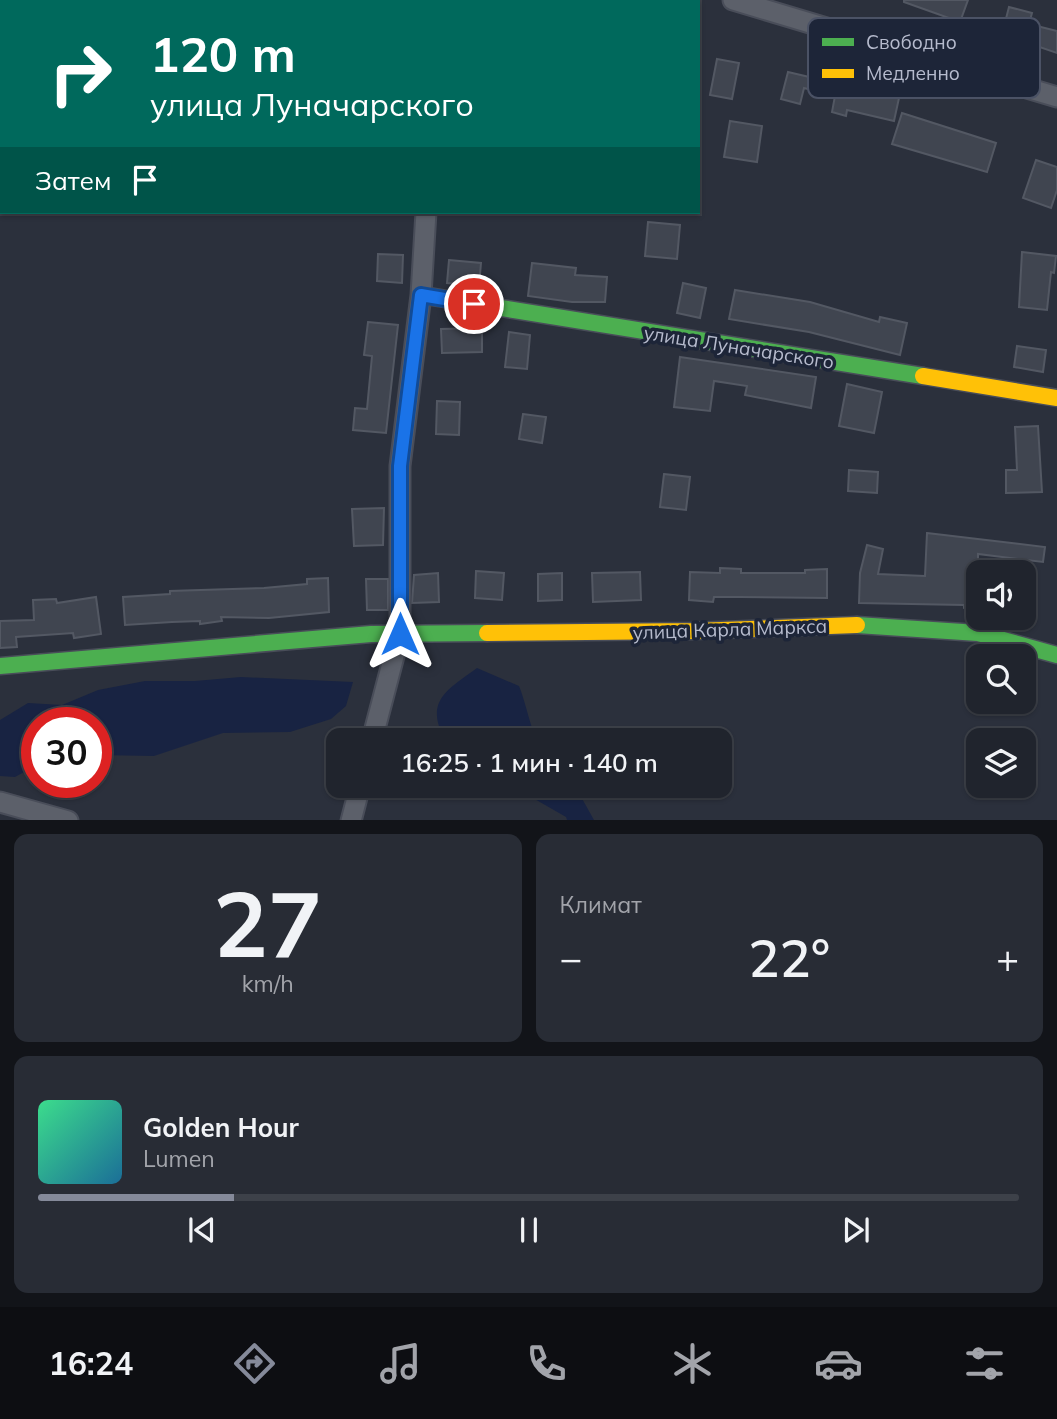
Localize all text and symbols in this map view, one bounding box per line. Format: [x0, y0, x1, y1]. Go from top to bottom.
legend [808, 18, 1040, 98]
text: 120 m [150, 23, 296, 84]
icon: right [35, 28, 126, 119]
text: Свободно [866, 30, 957, 54]
text: Медленно [866, 61, 960, 85]
text: улица Луначарского [150, 84, 474, 124]
icon: arrive [126, 161, 164, 199]
text: Затем [35, 164, 112, 197]
pin [444, 274, 504, 334]
icon: arrive [455, 285, 493, 323]
street label: улица Луначарского [642, 320, 836, 374]
map controls [966, 560, 1036, 798]
button: sound [966, 560, 1036, 630]
position arrow [363, 597, 437, 671]
street label: улица Карла Маркса [632, 614, 828, 644]
button: search [966, 644, 1036, 714]
speed limit sign: 30 [21, 707, 112, 798]
button: layers [966, 728, 1036, 798]
text: 16:25 · 1 мин · 140 m [400, 746, 658, 779]
text: 27 [213, 866, 322, 980]
text: Климат [560, 890, 642, 919]
text: 22° [748, 925, 830, 990]
text: − [560, 934, 582, 982]
text: + [996, 934, 1019, 982]
text: km/h [242, 969, 294, 998]
text: Golden Hour [143, 1111, 299, 1144]
text: Lumen [143, 1144, 215, 1173]
icon: previous [183, 1211, 221, 1249]
icon: pause [510, 1211, 548, 1249]
icon: next [837, 1211, 875, 1249]
icon: directions [230, 1339, 279, 1388]
icon: music [376, 1339, 425, 1388]
icon: phone [522, 1339, 571, 1388]
icon: climate [668, 1339, 717, 1388]
icon: car [814, 1339, 863, 1388]
icon: filters [960, 1339, 1009, 1388]
text: 16:24 [48, 1343, 133, 1383]

